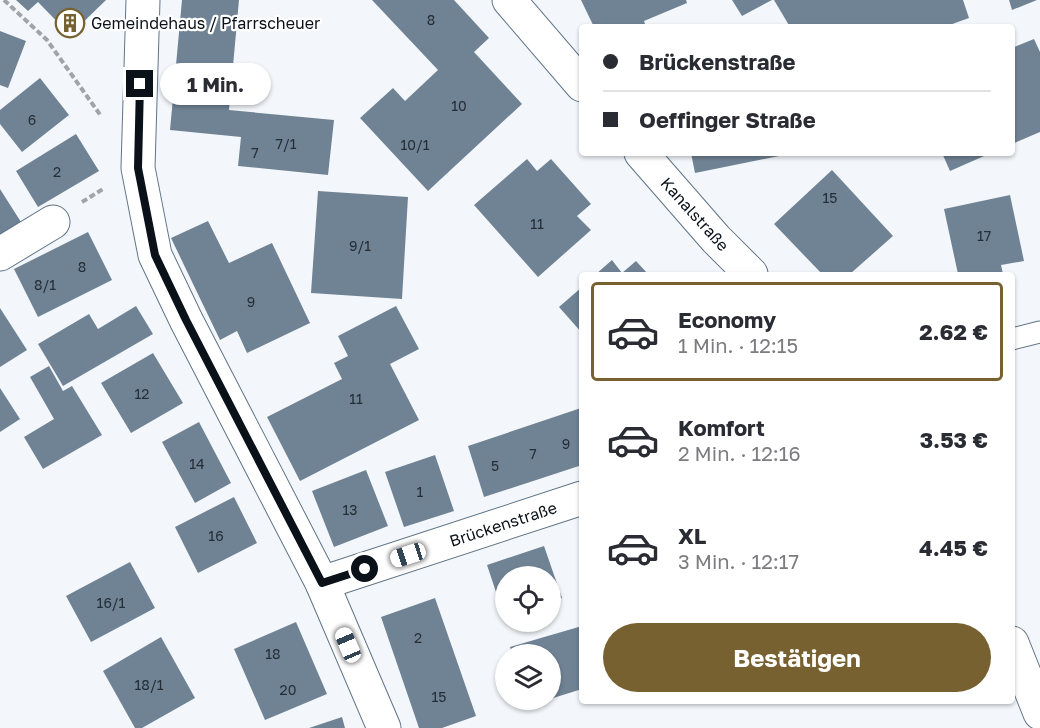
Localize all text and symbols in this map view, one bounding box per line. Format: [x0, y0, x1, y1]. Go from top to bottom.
building icon: Gemeindehaus / Pfarrscheuer [54, 7, 86, 39]
house number: 8 [427, 11, 435, 28]
place label: Gemeindehaus / Pfarrscheuer [91, 13, 320, 33]
text: Brückenstraße [639, 48, 796, 75]
callout: 1 Min. [161, 63, 272, 105]
route end [126, 70, 153, 97]
text: 1 Min. [187, 72, 244, 96]
house number: 10 [451, 97, 467, 114]
text: Oeffinger Straße [639, 106, 816, 133]
house number: 6 [28, 111, 36, 128]
house number: 7/1 [276, 135, 297, 152]
house number: 10/1 [401, 136, 430, 153]
house number: 7 [251, 144, 259, 161]
house number: 2 [53, 163, 61, 180]
street label: Kanalstraße [657, 173, 733, 255]
house number: 15 [823, 189, 837, 206]
house number: 11 [530, 215, 544, 232]
house number: 17 [977, 227, 991, 244]
house number: 9/1 [349, 237, 371, 254]
house number: 8 [78, 258, 86, 275]
house number: 8/1 [34, 276, 56, 293]
house number: 9 [247, 293, 255, 310]
icon: car [606, 305, 660, 359]
text: Economy [678, 306, 776, 333]
text: 2.62 € [919, 318, 988, 345]
text: 1 Min. · 12:15 [678, 333, 798, 357]
house number: 12 [135, 385, 149, 402]
house number: 11 [349, 390, 363, 407]
icon: car [606, 413, 660, 467]
text: Komfort [678, 414, 765, 441]
text: 3.53 € [920, 426, 988, 453]
house number: 9 [562, 435, 570, 452]
text: 2 Min. · 12:16 [678, 441, 801, 465]
house number: 7 [529, 445, 537, 462]
house number: 14 [189, 455, 205, 472]
house number: 5 [491, 457, 499, 474]
house number: 1 [417, 483, 424, 500]
street label: Brückenstraße [447, 497, 559, 551]
house number: 13 [343, 501, 357, 518]
icon: car [606, 521, 660, 575]
text: XL [678, 522, 706, 549]
house number: 16 [208, 527, 224, 544]
text: 4.45 € [919, 534, 988, 561]
car [388, 541, 428, 569]
text: 3 Min. · 12:17 [678, 549, 799, 573]
route start [351, 555, 378, 582]
map controls [495, 566, 561, 710]
button: locate [495, 566, 561, 632]
house number: 16/1 [97, 594, 126, 611]
button: Bestätigen [603, 623, 991, 692]
car [333, 625, 363, 665]
house number: 2 [414, 629, 422, 646]
button: layers [495, 644, 561, 710]
house number: 18 [265, 645, 281, 662]
house number: 18/1 [135, 676, 164, 693]
house number: 20 [280, 681, 296, 698]
house number: 15 [432, 688, 446, 705]

